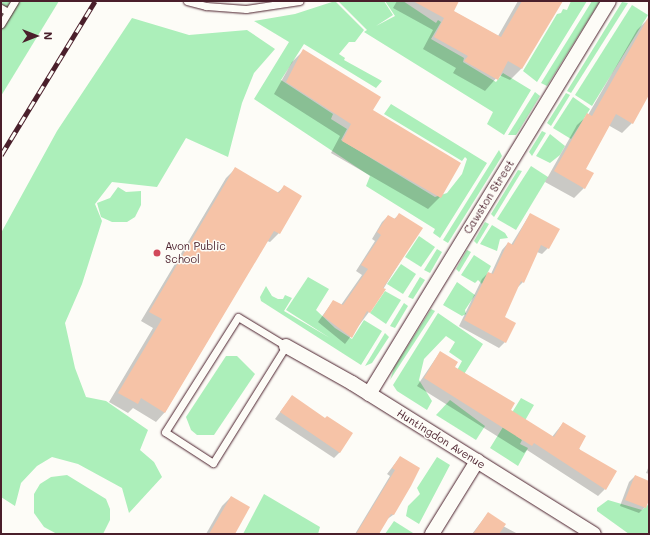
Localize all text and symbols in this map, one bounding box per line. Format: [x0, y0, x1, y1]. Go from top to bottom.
north arrow [16, 16, 56, 56]
text: N [41, 32, 56, 40]
street label: Cawston Street [461, 158, 517, 236]
place label: Avon Public School [165, 240, 226, 266]
marker: Avon Public School [152, 248, 162, 258]
street label: Huntingdon Avenue [394, 406, 488, 472]

